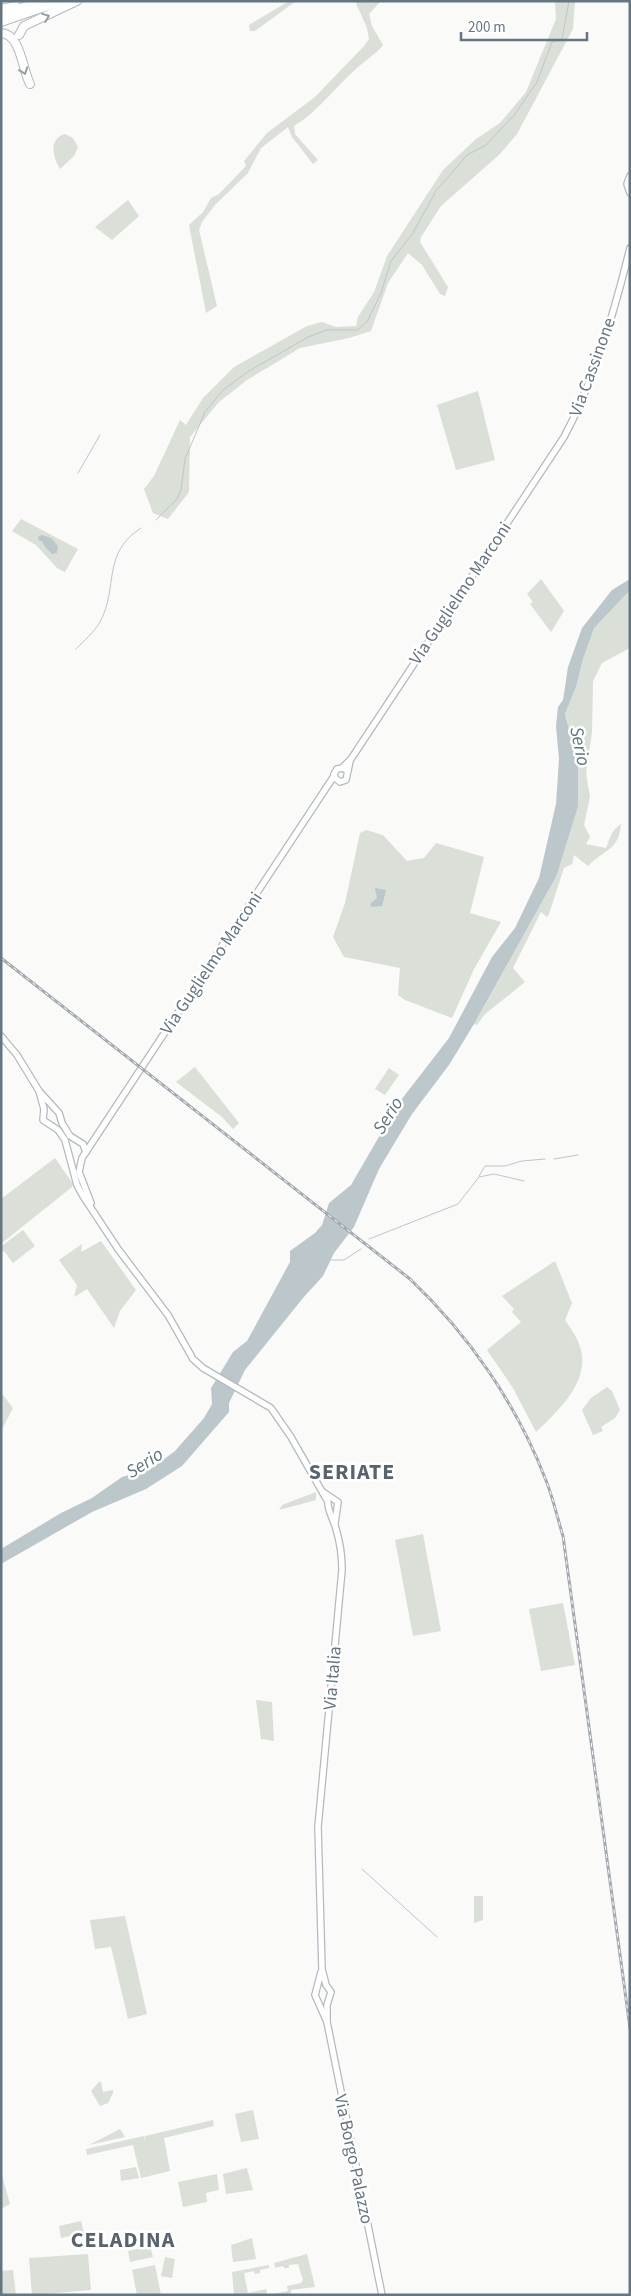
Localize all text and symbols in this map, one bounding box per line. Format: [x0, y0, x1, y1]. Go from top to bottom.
scale bar [461, 10, 587, 42]
one-way arrow [41, 12, 50, 23]
text: 200 m [468, 17, 506, 38]
one-way arrow [18, 67, 28, 75]
street label: Via Cassinone [563, 314, 622, 420]
street label: Via Guglielmo Marconi [403, 517, 518, 670]
water label: Serio [562, 724, 597, 769]
street label: Via Guglielmo Marconi [154, 887, 269, 1040]
water label: Serio [366, 1092, 410, 1140]
water label: Serio [121, 1441, 169, 1485]
district label: SERIATE [309, 1456, 395, 1488]
street label: Via Italia [317, 1645, 348, 1711]
street label: Via Borgo Palazzo [328, 2092, 379, 2226]
district label: CELADINA [71, 2224, 175, 2256]

